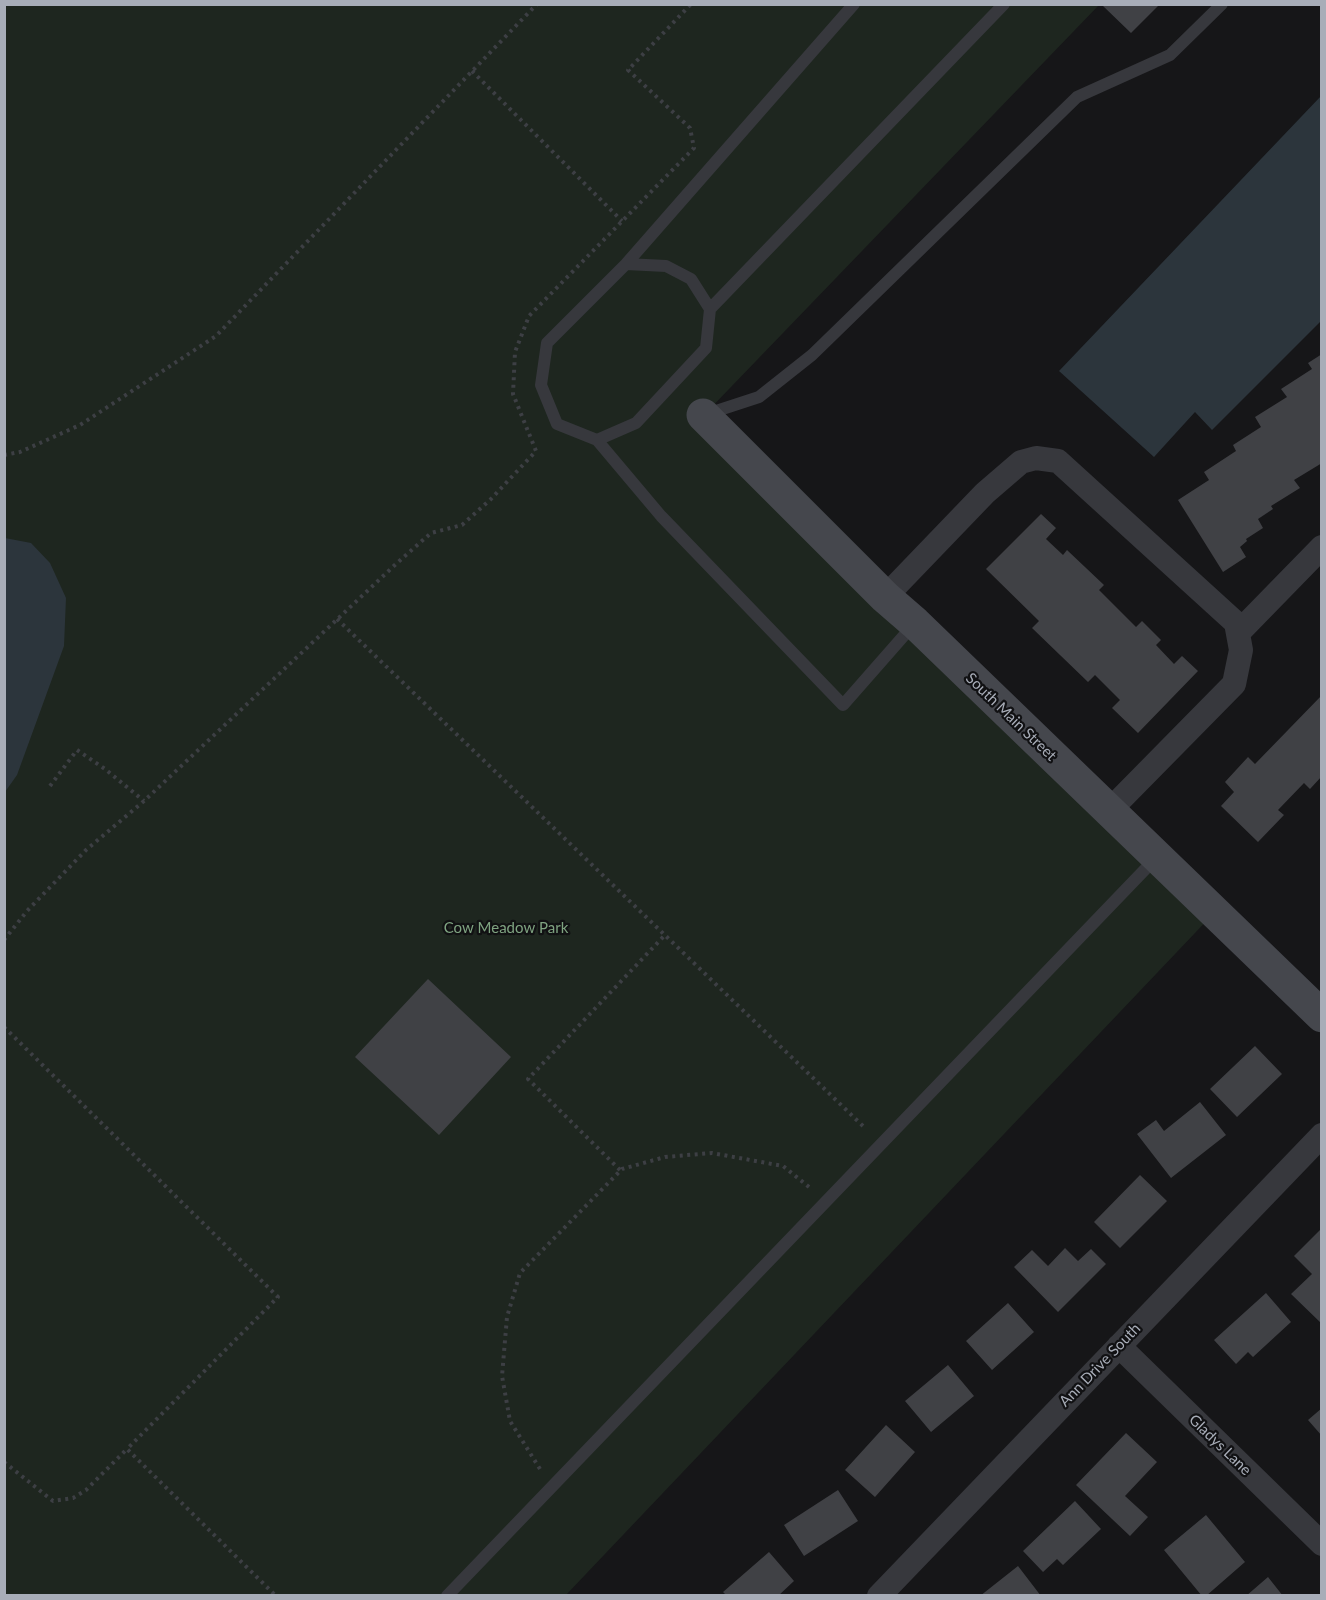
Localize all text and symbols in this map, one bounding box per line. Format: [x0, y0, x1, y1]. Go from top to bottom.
street label: South Main Street [962, 669, 1060, 765]
park label: Cow Meadow Park [444, 919, 568, 937]
street label: Ann Drive South [1056, 1320, 1144, 1410]
street label: Gladys Lane [1185, 1411, 1255, 1479]

